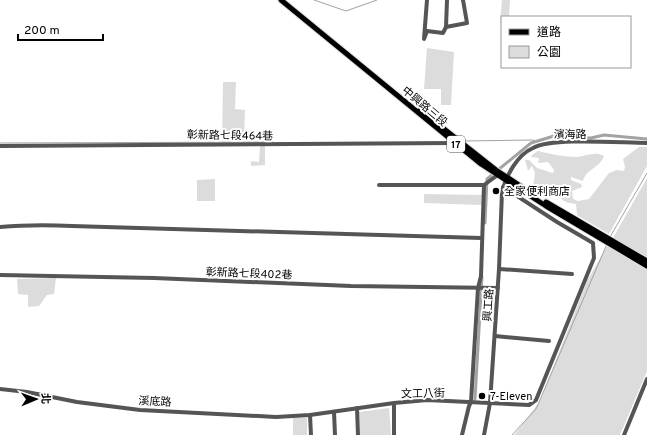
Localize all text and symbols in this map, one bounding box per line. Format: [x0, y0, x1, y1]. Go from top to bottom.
scale bar [18, 16, 103, 42]
legend [501, 16, 631, 68]
text: 200 m [24, 23, 60, 39]
text: 道路 [537, 25, 561, 41]
text: 公園 [537, 45, 561, 61]
street label: 中興路三段 [399, 84, 450, 130]
street label: 彰新路七段464巷 [187, 128, 273, 144]
street label: 濱海路 [554, 128, 587, 142]
road number: 17 [447, 136, 465, 152]
place label: 全家便利商店 [504, 185, 570, 199]
marker: 全家便利商店 [491, 186, 501, 196]
street label: 彰新路七段402巷 [205, 265, 292, 283]
street label: 興工路 [481, 288, 497, 322]
north arrow [16, 379, 56, 419]
street label: 文工八街 [401, 387, 445, 401]
place label: 7-Eleven [490, 390, 532, 404]
marker: 7-Eleven [477, 391, 487, 401]
text: 北 [38, 393, 52, 404]
street label: 溪底路 [138, 394, 172, 410]

